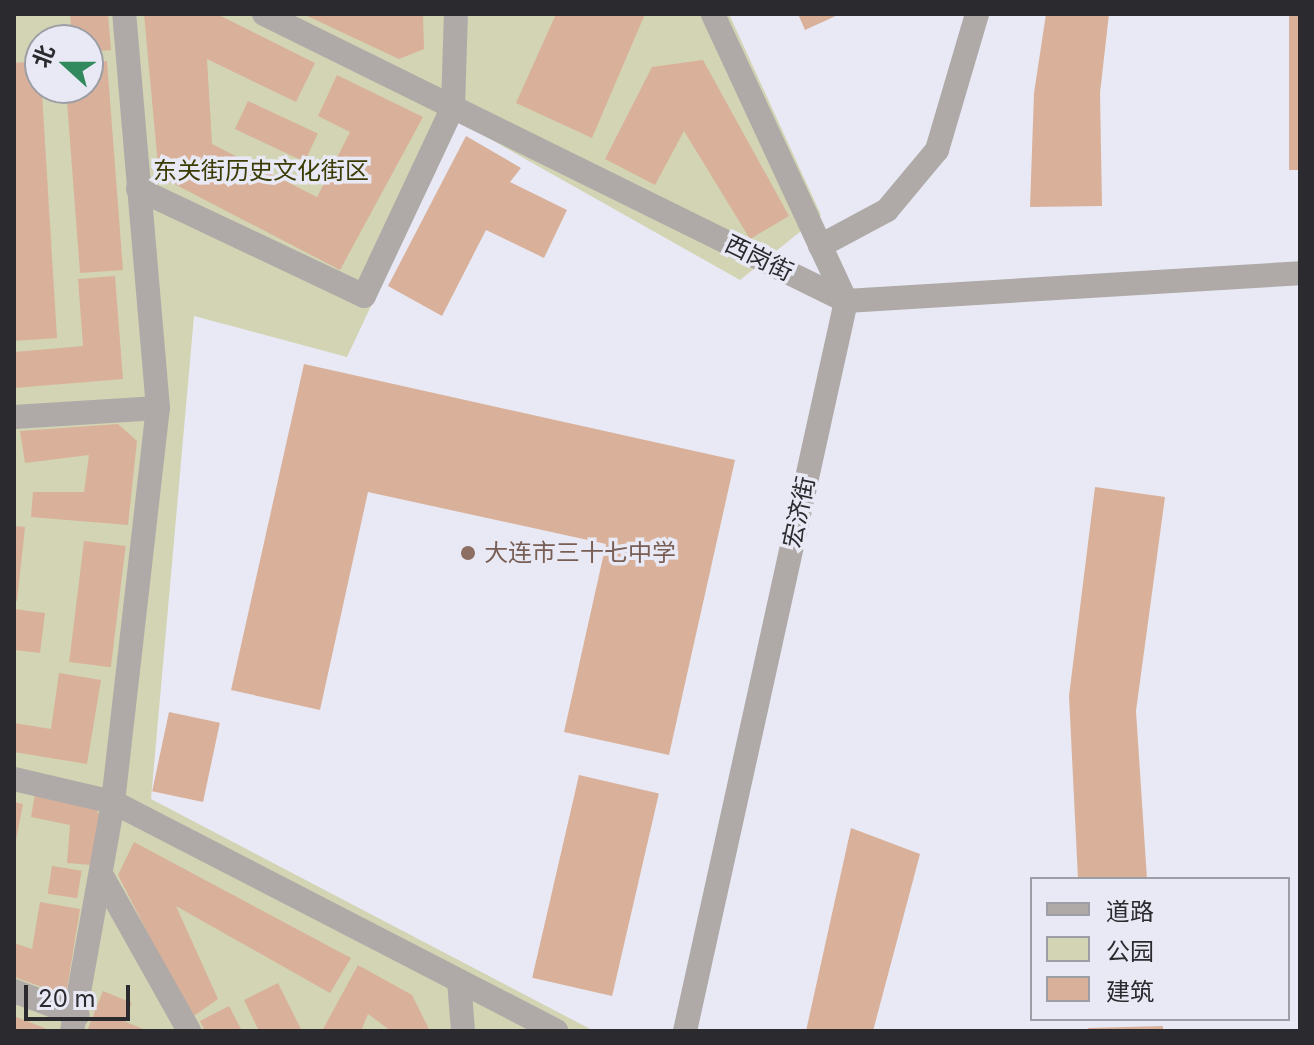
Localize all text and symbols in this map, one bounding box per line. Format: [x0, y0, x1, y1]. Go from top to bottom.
north arrow [24, 24, 104, 104]
text: 北 [27, 41, 60, 71]
park label: 东关街历史文化街区 [153, 157, 369, 185]
street label: 西岗街 [720, 229, 798, 287]
street label: 宏济街 [777, 474, 821, 550]
place label: 大连市三十七中学 [484, 539, 676, 567]
marker: 大连市三十七中学 [459, 544, 477, 562]
legend [1030, 877, 1290, 1021]
text: 道路 [1106, 897, 1154, 926]
text: 公园 [1106, 937, 1154, 966]
scale bar [28, 969, 134, 1019]
text: 建筑 [1106, 977, 1154, 1006]
text: 20 m [38, 984, 96, 1013]

